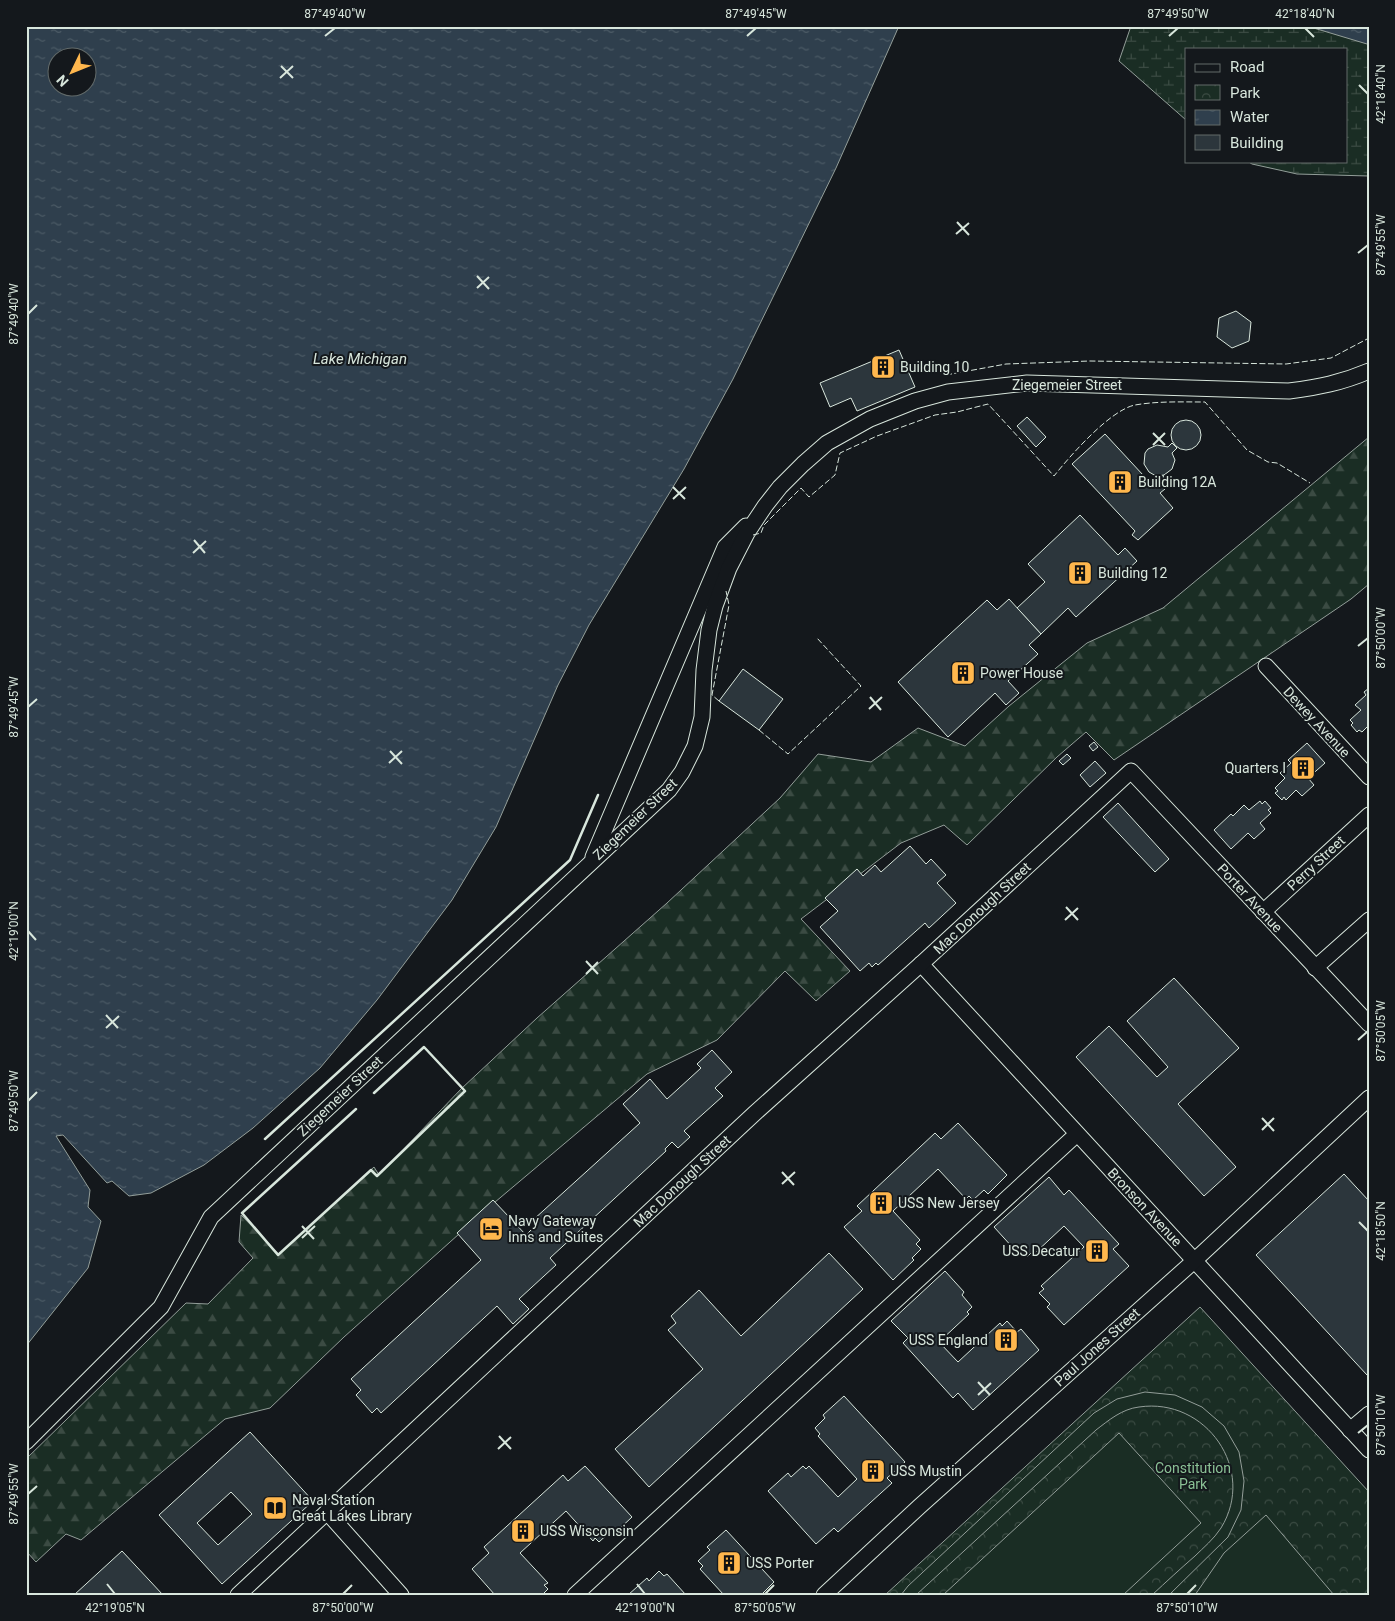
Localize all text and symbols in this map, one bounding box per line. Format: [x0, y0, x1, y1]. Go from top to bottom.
text: 87°49'40"W [304, 7, 366, 21]
text: 87°49'45"W [725, 7, 787, 21]
text: 87°49'50"W [1147, 7, 1209, 21]
text: 42°18'40"N [1275, 7, 1335, 21]
north arrow [48, 48, 98, 98]
legend [1185, 48, 1348, 162]
text: Road [1230, 58, 1264, 76]
text: 42°18'40"N [1374, 64, 1388, 124]
text: N [53, 72, 72, 90]
text: Park [1230, 84, 1261, 102]
text: Water [1230, 108, 1269, 126]
text: Building [1230, 134, 1284, 152]
text: 87°49'55"W [1374, 214, 1388, 276]
text: 87°49'40"W [7, 283, 21, 345]
water label: Lake Michigan [313, 350, 407, 368]
building icon: Building 10 [870, 354, 896, 380]
place label: Building 10 [900, 359, 969, 375]
street label: Ziegemeier Street [1012, 377, 1123, 393]
building icon: Building 12A [1107, 469, 1133, 495]
place label: Building 12A [1138, 474, 1216, 490]
building icon: Building 12 [1067, 560, 1093, 586]
place label: Building 12 [1098, 565, 1167, 581]
text: 87°50'00"W [1374, 607, 1388, 669]
building icon: Power House [950, 660, 976, 686]
place label: Power House [980, 665, 1063, 681]
text: 87°49'45"W [7, 676, 21, 738]
street label: Dewey Avenue [1280, 684, 1354, 760]
building icon: Quarters I [1290, 755, 1316, 781]
place label: Quarters I [1225, 760, 1286, 776]
street label: Ziegemeier Street [590, 775, 680, 863]
street label: Perry Street [1284, 832, 1348, 894]
street label: Mac Donough Street [930, 858, 1034, 957]
street label: Porter Avenue [1214, 860, 1286, 936]
text: 42°19'00"N [7, 901, 21, 961]
text: 87°50'05"W [1374, 1000, 1388, 1062]
street label: Ziegemeier Street [294, 1052, 386, 1139]
text: 87°49'50"W [7, 1070, 21, 1132]
street label: Mac Donough Street [630, 1131, 734, 1230]
street label: Bronson Avenue [1105, 1165, 1185, 1249]
building icon: USS New Jersey [868, 1190, 894, 1216]
place label: USS New Jersey [898, 1195, 1000, 1211]
text: 42°18'50"N [1374, 1201, 1388, 1261]
place label: Navy Gateway Inns and Suites [508, 1213, 603, 1245]
hotel icon: Navy Gateway Inns and Suites [478, 1216, 504, 1242]
building icon: USS Decatur [1084, 1238, 1110, 1264]
place label: USS Decatur [1002, 1243, 1080, 1259]
street label: Paul Jones Street [1051, 1304, 1143, 1390]
building icon: USS England [993, 1327, 1019, 1353]
place label: USS England [909, 1332, 988, 1348]
text: 87°50'10"W [1374, 1394, 1388, 1456]
building icon: USS Mustin [860, 1458, 886, 1484]
park label: Constitution Park [1155, 1460, 1231, 1492]
text: 87°49'55"W [7, 1463, 21, 1525]
place label: USS Mustin [890, 1463, 962, 1479]
place label: Naval Station Great Lakes Library [292, 1492, 412, 1524]
library icon: Naval Station Great Lakes Library [262, 1495, 288, 1521]
building icon: USS Wisconsin [510, 1518, 536, 1544]
place label: USS Wisconsin [540, 1523, 634, 1539]
building icon: USS Porter [716, 1550, 742, 1576]
place label: USS Porter [746, 1555, 814, 1571]
text: 42°19'05"N [85, 1601, 145, 1615]
text: 87°50'00"W [312, 1601, 374, 1615]
text: 42°19'00"N [615, 1601, 675, 1615]
text: 87°50'05"W [734, 1601, 796, 1615]
text: 87°50'10"W [1156, 1601, 1218, 1615]

